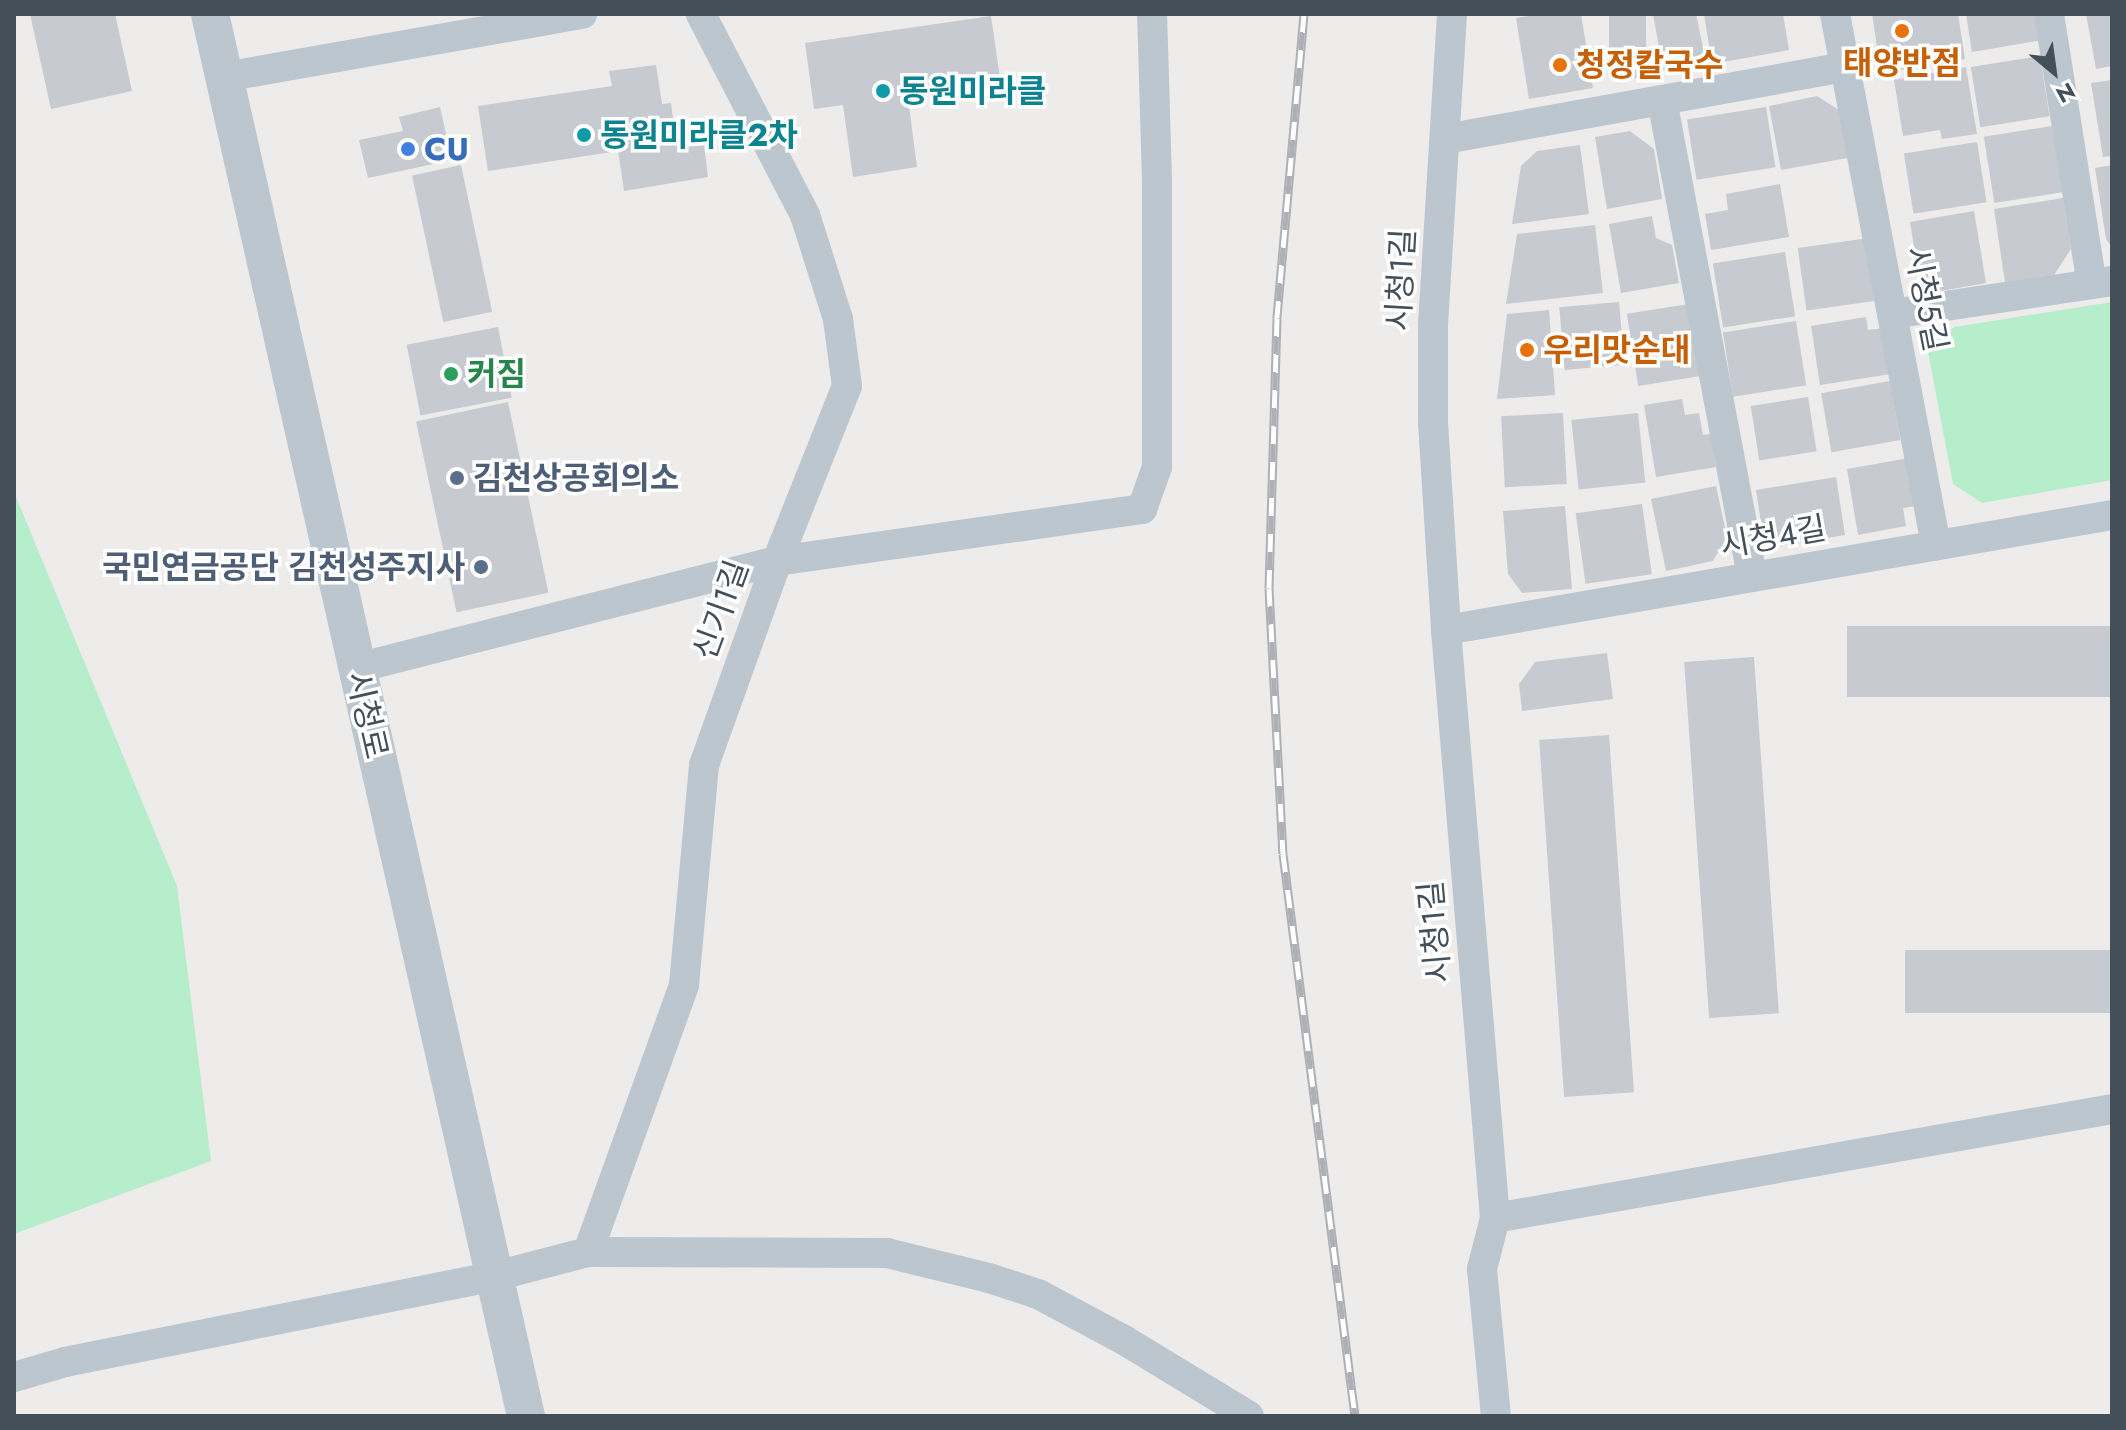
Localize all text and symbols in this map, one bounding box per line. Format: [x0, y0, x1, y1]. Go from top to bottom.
marker: 태양반점 [1893, 22, 1911, 40]
north arrow [2014, 32, 2094, 112]
place label: 태양반점 [1843, 44, 1961, 82]
place label: 청정칼국수 [1576, 46, 1723, 84]
marker: 청정칼국수 [1551, 56, 1569, 74]
place label: 동원미라클 [899, 72, 1046, 110]
text: N [2050, 75, 2081, 111]
marker: 동원미라클 [874, 82, 892, 100]
place label: 동원미라클2차 [600, 116, 798, 154]
marker: 동원미라클2차 [575, 126, 593, 144]
place label: CU [424, 130, 469, 168]
marker: CU [399, 140, 417, 158]
street label: 시청1길 [1379, 228, 1423, 332]
street label: 시청5길 [1897, 243, 1955, 355]
place label: 우리맛순대 [1543, 331, 1690, 369]
marker: 우리맛순대 [1518, 341, 1536, 359]
place label: 커짐 [467, 355, 526, 393]
marker: 커짐 [442, 365, 460, 383]
place label: 김천상공회의소 [473, 459, 679, 497]
marker: 김천상공회의소 [448, 469, 466, 487]
street label: 시청4길 [1717, 509, 1829, 565]
place label: 국민연금공단 김천성주지사 [102, 548, 465, 586]
street label: 신기1길 [685, 555, 757, 665]
marker: 국민연금공단 김천성주지사 [472, 558, 490, 576]
street label: 시청로 [338, 668, 396, 762]
street label: 시청1길 [1411, 879, 1459, 985]

